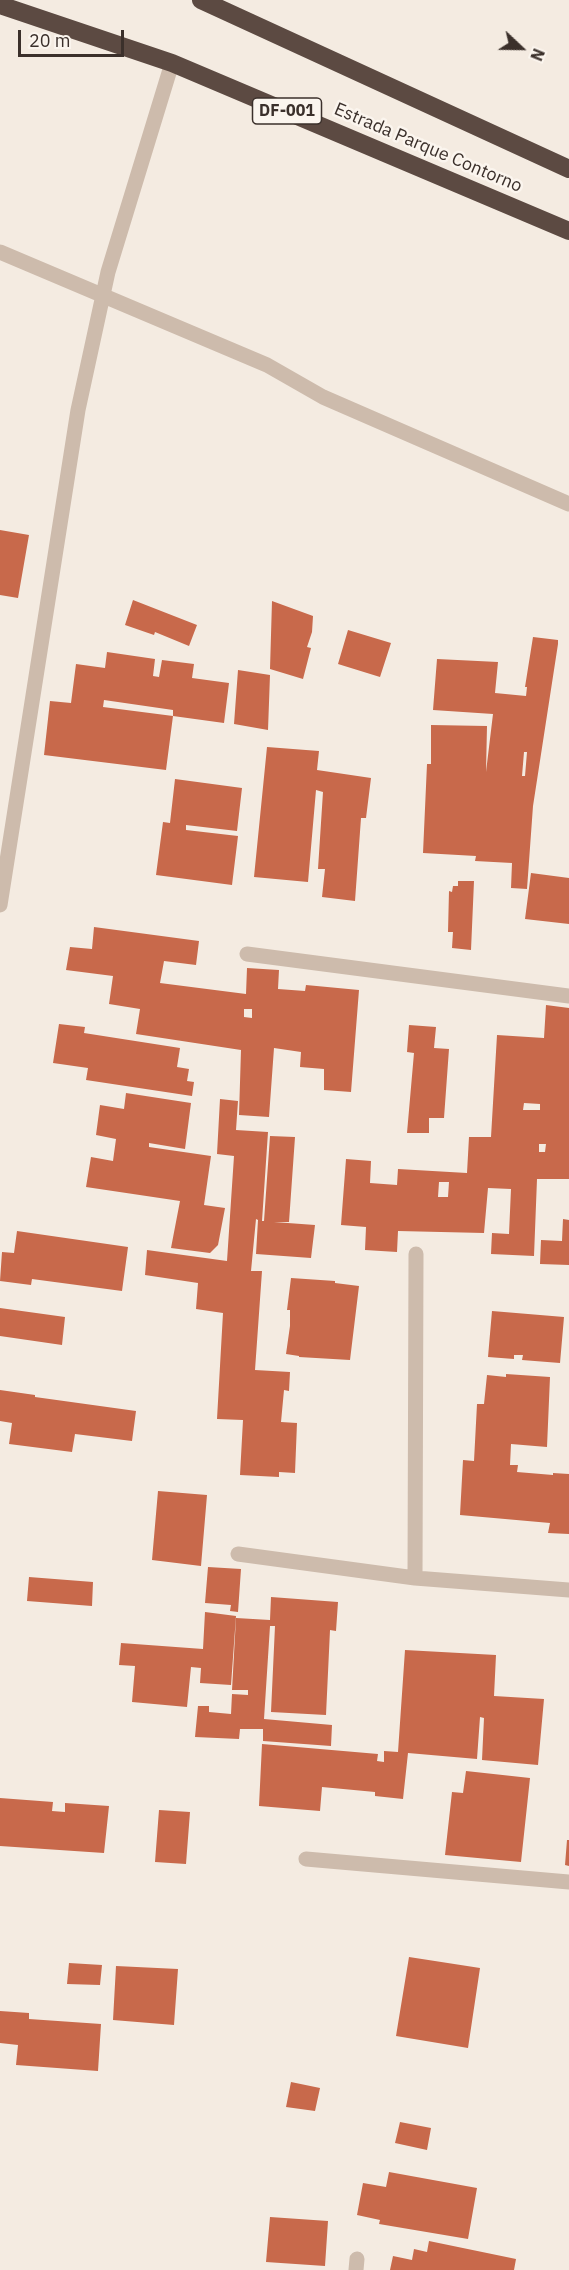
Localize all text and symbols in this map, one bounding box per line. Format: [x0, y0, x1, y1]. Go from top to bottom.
scale bar [21, 18, 128, 56]
north arrow [491, 18, 551, 78]
text: 20 m [29, 29, 71, 52]
text: N [526, 46, 549, 64]
road number: DF-001 [252, 98, 322, 124]
street label: Estrada Parque Contorno [331, 99, 525, 197]

